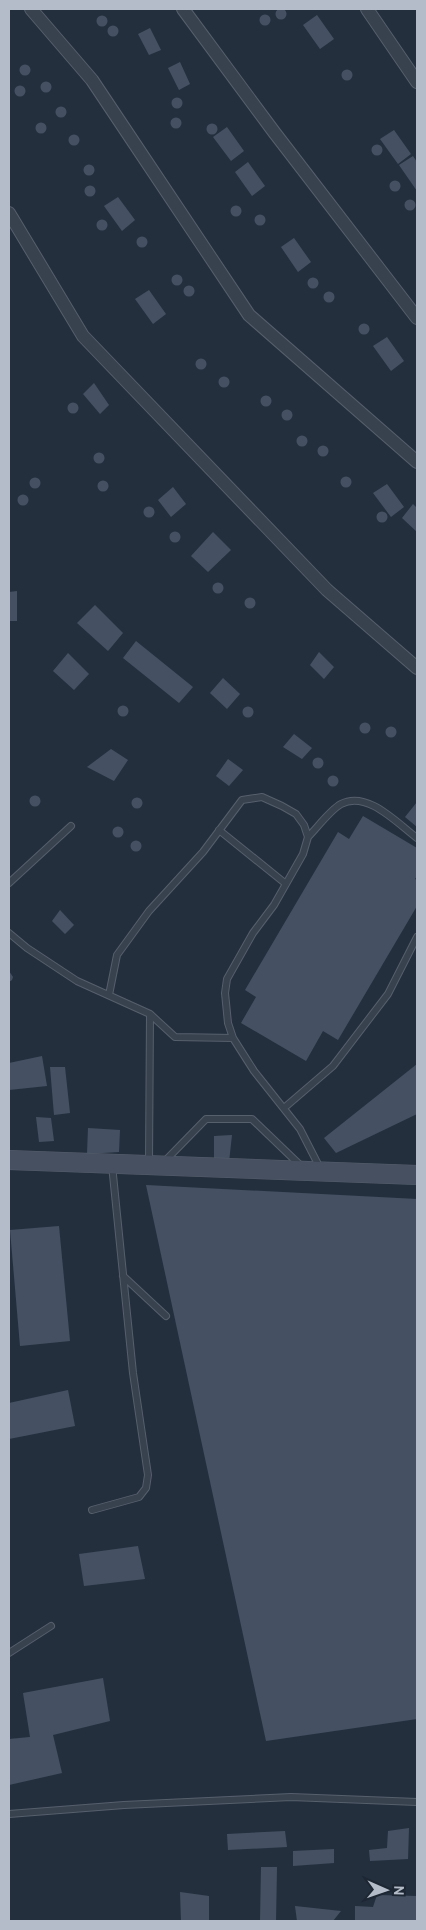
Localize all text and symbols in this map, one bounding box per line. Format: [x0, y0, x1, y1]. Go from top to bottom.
north arrow [361, 1865, 411, 1915]
text: N [389, 1885, 406, 1896]

